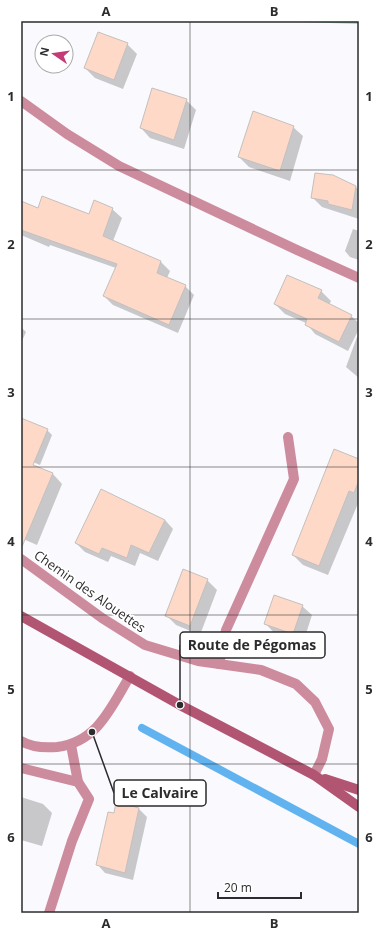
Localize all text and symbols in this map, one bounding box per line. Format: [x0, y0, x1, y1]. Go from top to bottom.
text: A [102, 2, 111, 20]
text: B [270, 2, 279, 20]
north arrow [34, 34, 74, 74]
text: N [35, 46, 52, 58]
text: 1 [7, 87, 15, 105]
text: 1 [365, 87, 373, 105]
text: 2 [7, 235, 15, 253]
text: 2 [365, 235, 373, 253]
text: 3 [7, 383, 15, 401]
text: 3 [365, 383, 373, 401]
text: 4 [7, 532, 15, 550]
text: 4 [365, 532, 373, 550]
street label: Chemin des Alouettes [31, 546, 149, 636]
callout: Route de Pégomas [180, 632, 325, 658]
text: Route de Pégomas [188, 635, 316, 654]
text: 5 [7, 680, 15, 698]
text: 5 [365, 680, 373, 698]
callout: Le Calvaire [114, 780, 206, 806]
text: Le Calvaire [122, 783, 198, 802]
text: 6 [7, 828, 15, 846]
text: 6 [365, 828, 373, 846]
scale bar [218, 874, 301, 900]
text: 20 m [224, 879, 252, 896]
text: A [102, 914, 111, 932]
text: B [270, 914, 279, 932]

